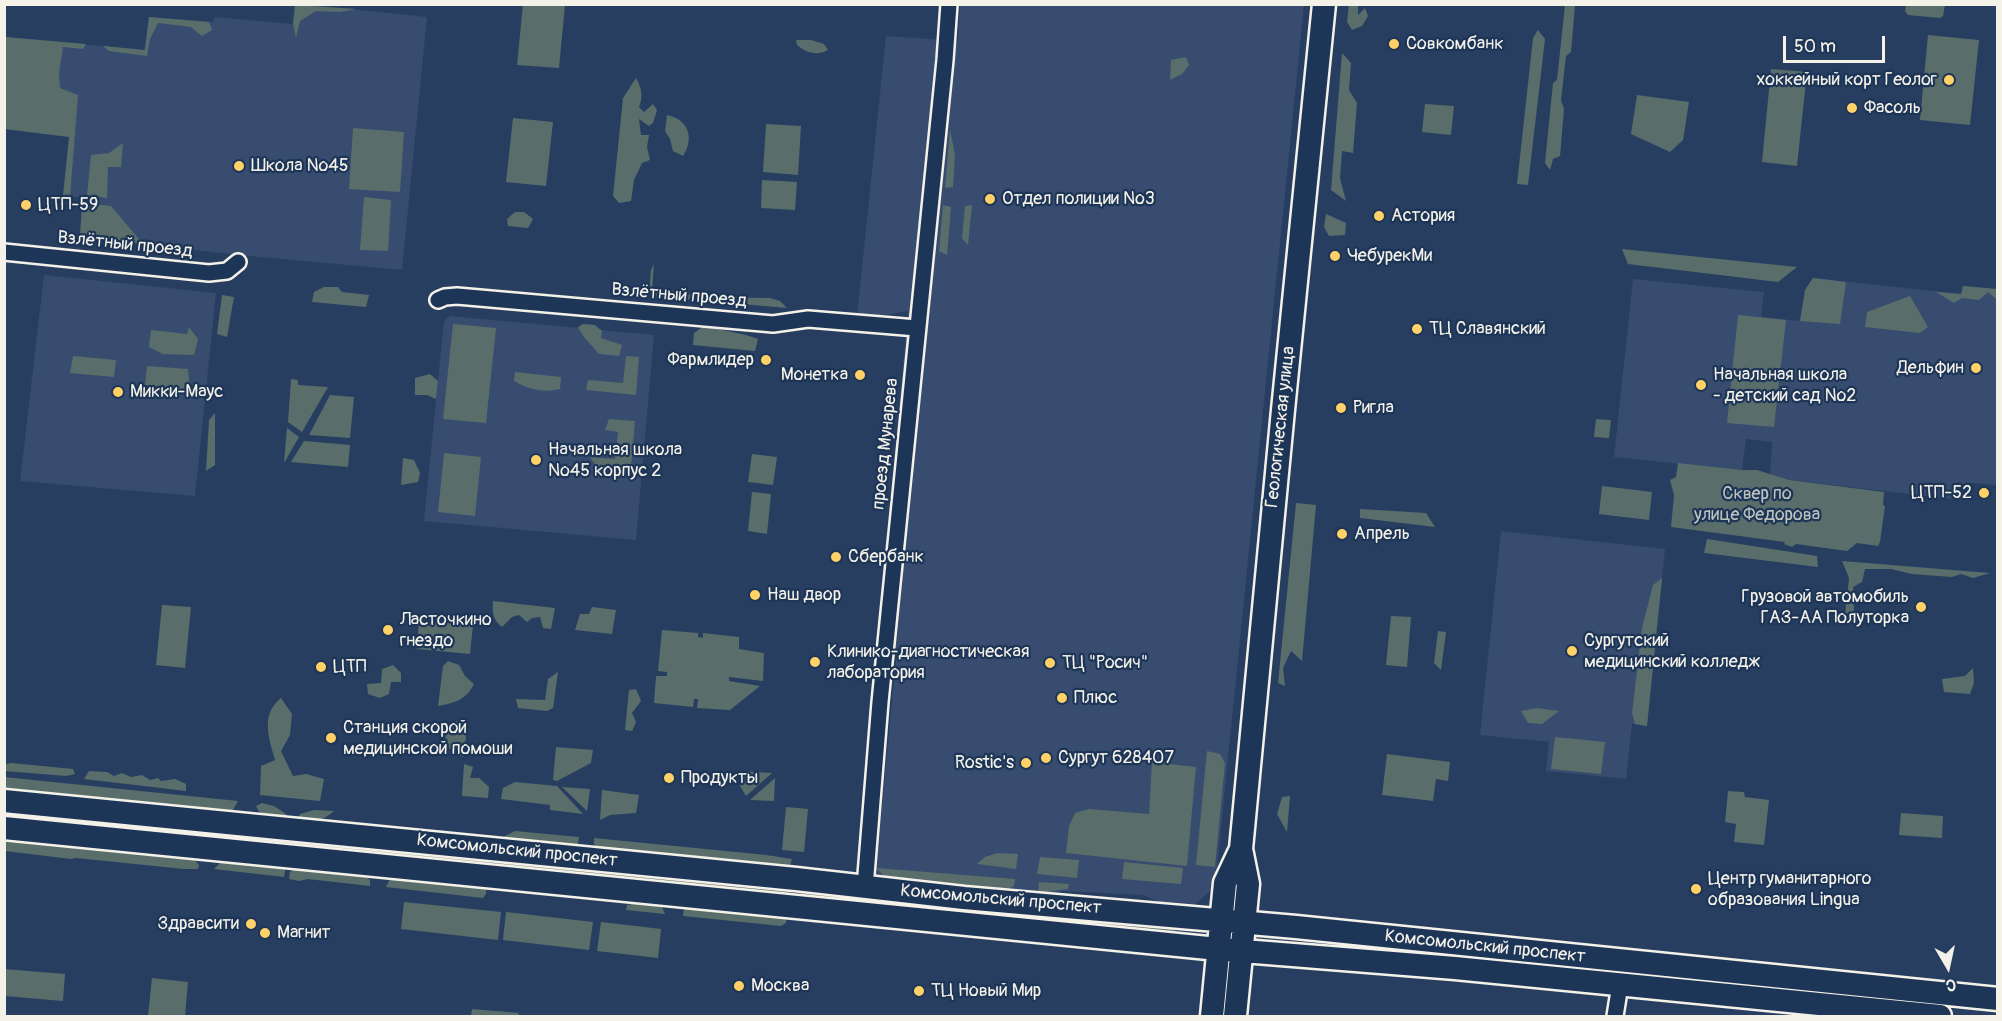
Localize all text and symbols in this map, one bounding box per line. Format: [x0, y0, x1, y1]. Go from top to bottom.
scale bar [1786, 24, 1888, 62]
place label: Совкомбанк [1406, 33, 1503, 55]
text: 50 m [1794, 35, 1836, 58]
marker: Совкомбанк [1387, 37, 1401, 51]
place label: хоккейный корт Геолог [1756, 69, 1937, 91]
marker: хоккейный корт Геолог [1942, 73, 1956, 87]
place label: Фасоль [1864, 97, 1921, 119]
marker: Фасоль [1845, 101, 1859, 115]
place label: Школа №45 [251, 155, 348, 177]
marker: Школа №45 [232, 159, 246, 173]
place label: Отдел полиции №3 [1002, 188, 1155, 210]
marker: Отдел полиции №3 [983, 192, 997, 206]
place label: ЦТП-59 [38, 194, 98, 216]
marker: ЦТП-59 [19, 198, 33, 212]
place label: Астория [1391, 205, 1455, 227]
marker: Астория [1372, 209, 1386, 223]
street label: Взлётный проезд [56, 227, 194, 263]
place label: ЧебурекМи [1347, 245, 1432, 267]
marker: ЧебурекМи [1328, 249, 1342, 263]
street label: Взлётный проезд [610, 279, 748, 313]
place label: ТЦ Славянский [1429, 318, 1546, 340]
marker: ТЦ Славянский [1410, 322, 1424, 336]
street label: Геологическая улица [1262, 345, 1300, 509]
place label: Фармлидер [668, 349, 754, 371]
marker: Фармлидер [759, 353, 773, 367]
place label: Дельфин [1897, 357, 1964, 379]
marker: Дельфин [1969, 361, 1983, 375]
place label: Монетка [781, 364, 848, 386]
place label: Начальная школа - детский сад №2 [1713, 364, 1856, 406]
marker: Монетка [853, 368, 867, 382]
street label: проезд Мунарева [868, 377, 904, 511]
marker: Начальная школа - детский сад №2 [1694, 378, 1708, 392]
place label: Микки-Маус [130, 381, 223, 403]
marker: Микки-Маус [111, 385, 125, 399]
place label: Ригла [1353, 397, 1394, 419]
marker: Ригла [1334, 401, 1348, 415]
place label: Начальная школа №45 корпус 2 [548, 439, 682, 482]
marker: Начальная школа №45 корпус 2 [529, 453, 543, 467]
place label: ЦТП-52 [1911, 482, 1972, 504]
park label: Сквер по улице Федорова [1694, 483, 1820, 526]
marker: ЦТП-52 [1977, 486, 1991, 500]
place label: Апрель [1354, 523, 1410, 545]
marker: Апрель [1335, 527, 1349, 541]
place label: Сбербанк [848, 546, 924, 568]
marker: Сбербанк [829, 550, 843, 564]
place label: Наш двор [767, 584, 841, 606]
place label: Грузовой автомобиль ГАЗ-АА Полуторка [1741, 586, 1909, 628]
marker: Наш двор [748, 588, 762, 602]
marker: Грузовой автомобиль ГАЗ-АА Полуторка [1914, 600, 1928, 614]
place label: Ласточкино гнездо [400, 609, 492, 652]
marker: Ласточкино гнездо [381, 623, 395, 637]
place label: Сургутский медицинский колледж [1584, 630, 1760, 672]
place label: Клинико-диагностическая лаборатория [827, 641, 1029, 684]
marker: Сургутский медицинский колледж [1565, 644, 1579, 658]
place label: ТЦ "Росич" [1062, 652, 1148, 674]
marker: Клинико-диагностическая лаборатория [808, 655, 822, 669]
place label: ЦТП [333, 656, 367, 678]
marker: ТЦ "Росич" [1043, 656, 1057, 670]
marker: ЦТП [314, 660, 328, 674]
place label: Плюс [1074, 687, 1117, 709]
marker: Плюс [1055, 691, 1069, 705]
place label: Cтанция скорой медицинской помоши [343, 717, 513, 760]
marker: Cтанция скорой медицинской помоши [324, 731, 338, 745]
place label: Сургут 628407 [1058, 747, 1174, 769]
marker: Сургут 628407 [1039, 751, 1053, 765]
place label: Rostic's [955, 752, 1014, 774]
marker: Rostic's [1019, 756, 1033, 770]
place label: Продукты [681, 767, 758, 789]
marker: Продукты [662, 771, 676, 785]
street label: Комсомольский проспект [416, 830, 618, 872]
place label: Центр гуманитарного образования Lingua [1708, 868, 1871, 910]
street label: Комсомольский проспект [900, 880, 1102, 920]
marker: Центр гуманитарного образования Lingua [1689, 882, 1703, 896]
place label: Здравсити [157, 913, 239, 935]
marker: Здравсити [244, 917, 258, 931]
place label: Магнит [277, 922, 330, 944]
marker: Магнит [258, 926, 272, 940]
street label: Комсомольский проспект [1384, 926, 1586, 968]
north arrow [1918, 937, 1978, 997]
text: С [1944, 974, 1957, 995]
place label: Москва [751, 975, 809, 997]
marker: Москва [732, 979, 746, 993]
place label: ТЦ Новый Мир [931, 980, 1041, 1002]
marker: ТЦ Новый Мир [912, 984, 926, 998]

